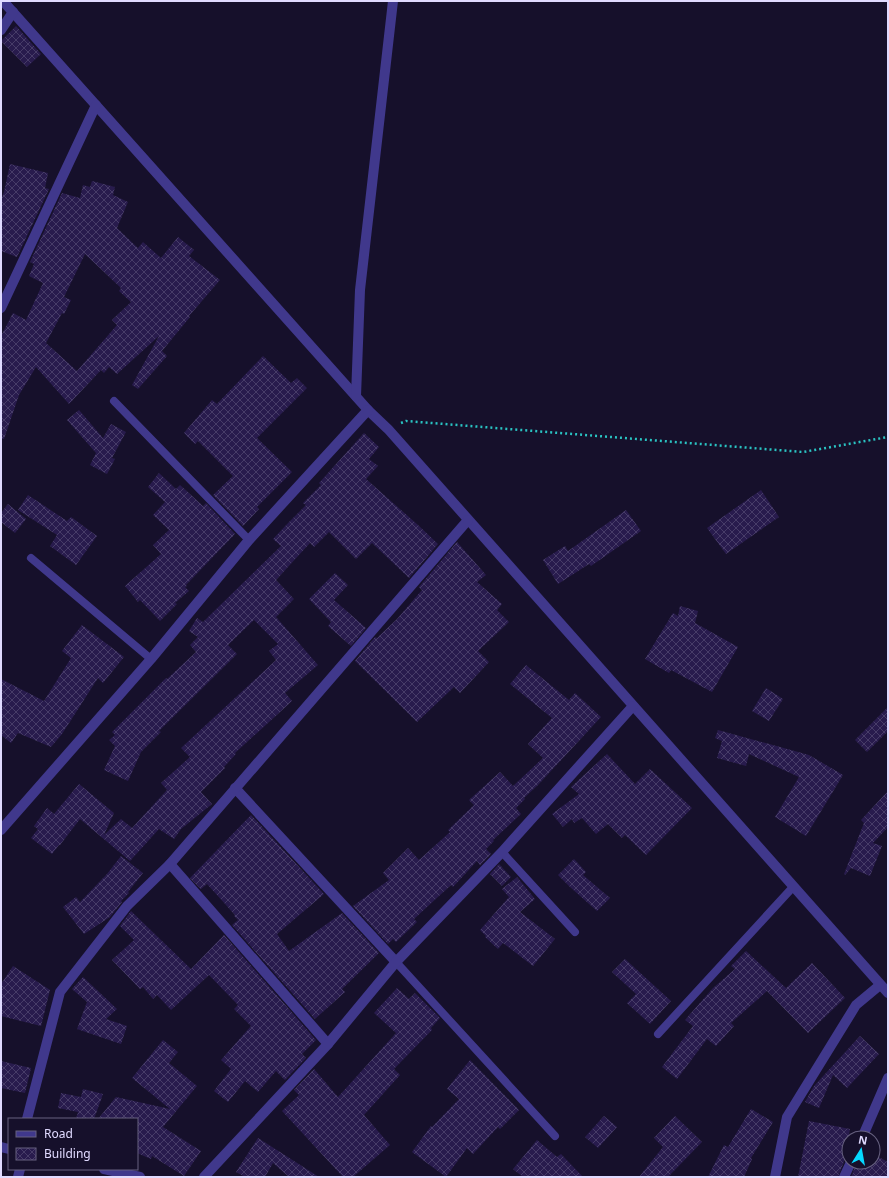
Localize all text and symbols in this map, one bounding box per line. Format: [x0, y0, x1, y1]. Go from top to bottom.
legend [8, 1118, 138, 1170]
text: Road [44, 1125, 73, 1142]
north arrow [841, 1130, 881, 1170]
text: N [857, 1131, 869, 1148]
text: Building [44, 1145, 91, 1162]

